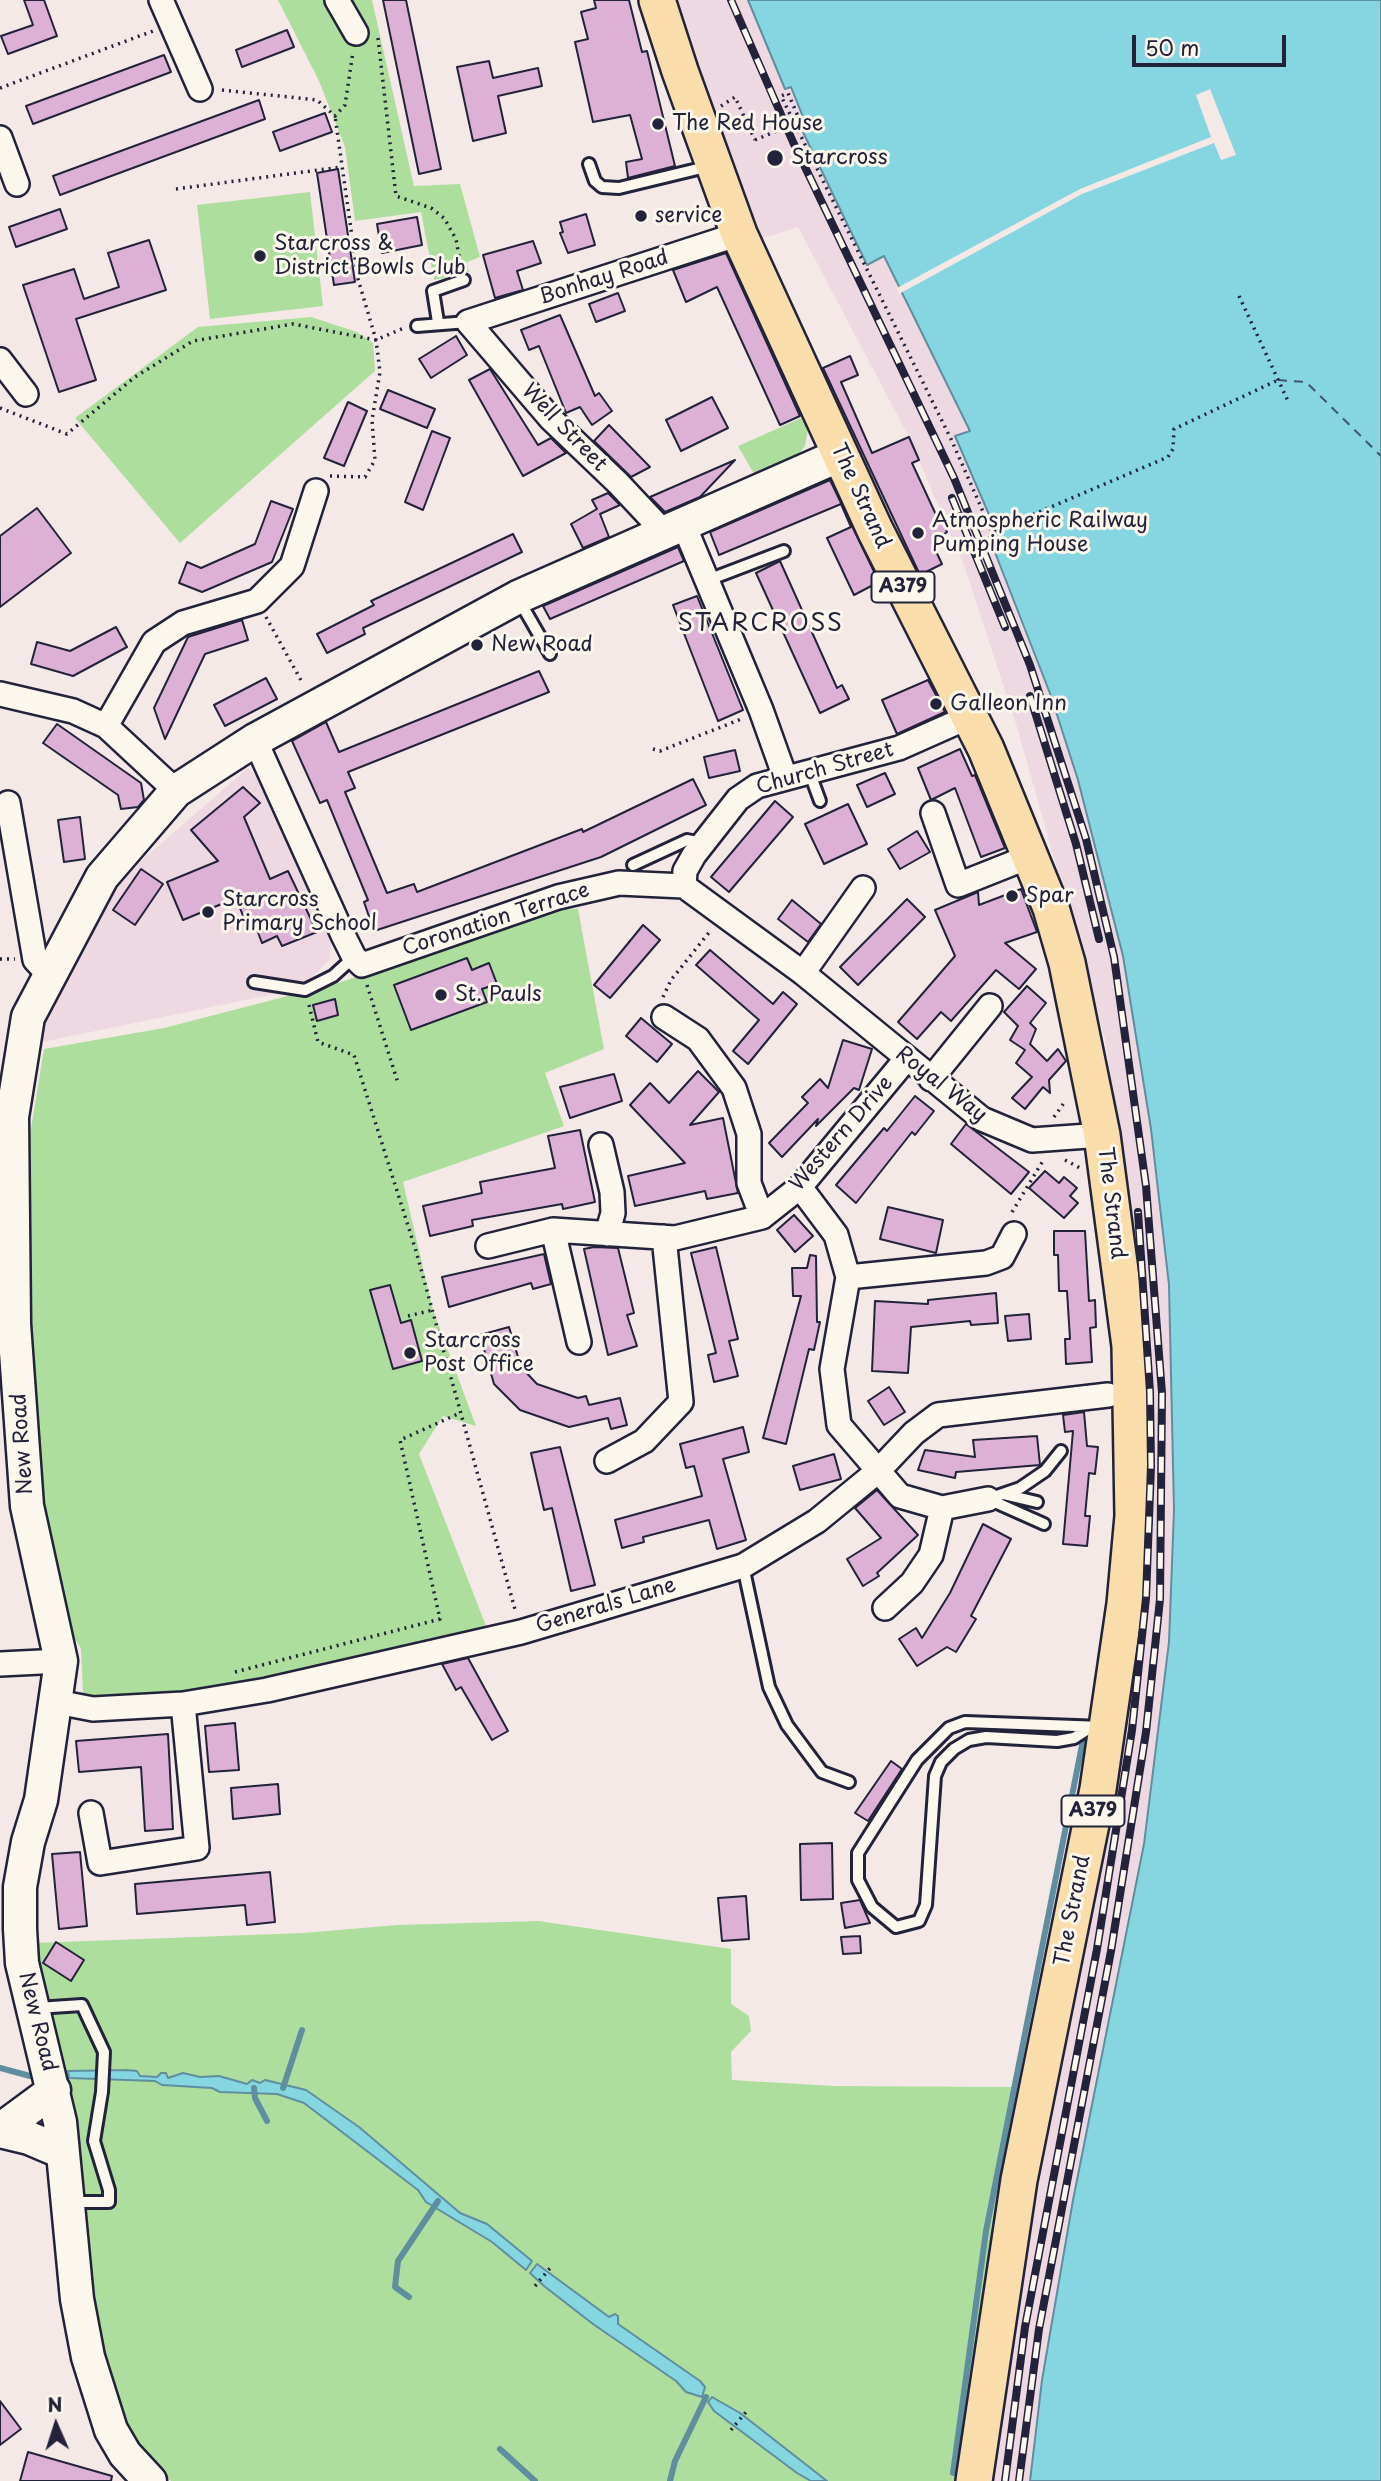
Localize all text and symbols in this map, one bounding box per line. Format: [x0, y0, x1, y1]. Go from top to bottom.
scale bar [1136, 21, 1290, 65]
text: 50 m [1145, 31, 1199, 63]
place label: The Red House [672, 111, 823, 137]
marker: The Red House [650, 116, 666, 132]
place label: Starcross [791, 145, 888, 171]
marker: Starcross [765, 148, 785, 168]
place label: service [655, 203, 722, 229]
marker: service [633, 208, 649, 224]
place label: Starcross & District Bowls Club [274, 231, 466, 281]
street label: Bonhay Road [536, 245, 672, 311]
marker: Starcross & District Bowls Club [252, 248, 268, 264]
street label: Well Street [516, 379, 612, 477]
street label: The Strand [825, 440, 895, 552]
place label: Atmospheric Railway Pumping House [932, 508, 1148, 558]
marker: Atmospheric Railway Pumping House [910, 525, 926, 541]
road number: A379 [872, 572, 934, 602]
district label: STARCROSS [680, 610, 842, 638]
place label: New Road [491, 632, 593, 658]
marker: New Road [469, 637, 485, 653]
place label: Galleon Inn [950, 691, 1067, 717]
marker: Galleon Inn [928, 696, 944, 712]
street label: Church Street [753, 737, 897, 801]
street label: Coronation Terrace [399, 878, 593, 962]
place label: Spar [1026, 883, 1073, 909]
place label: Starcross Primary School [222, 887, 377, 937]
marker: Spar [1004, 888, 1020, 904]
marker: Starcross Primary School [200, 904, 216, 920]
place label: St. Pauls [455, 982, 542, 1008]
marker: St. Pauls [433, 987, 449, 1003]
street label: Royal Way [890, 1042, 992, 1128]
street label: Western Drive [785, 1071, 899, 1197]
street label: The Strand [1092, 1145, 1130, 1261]
place label: Starcross Post Office [424, 1328, 534, 1378]
marker: Starcross Post Office [402, 1345, 418, 1361]
street label: New Road [7, 1392, 39, 1496]
street label: Generals Lane [533, 1573, 679, 1639]
road number: A379 [1062, 1796, 1124, 1826]
street label: The Strand [1050, 1853, 1096, 1969]
street label: New Road [12, 1970, 62, 2074]
north arrow [21, 2390, 91, 2460]
text: N [47, 2390, 63, 2418]

